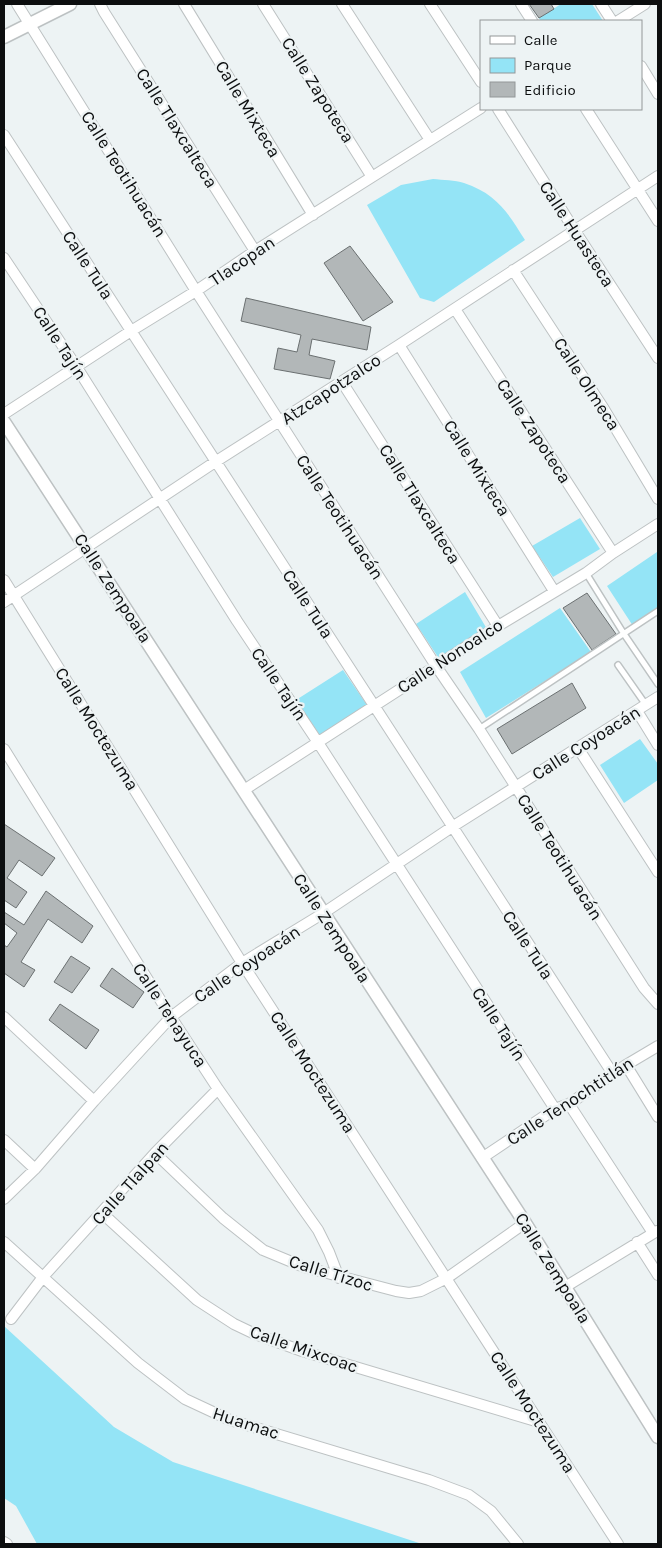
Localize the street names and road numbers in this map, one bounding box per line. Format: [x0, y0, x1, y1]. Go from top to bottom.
street label: Calle Zapoteca [277, 33, 359, 147]
street label: Calle Mixteca [210, 56, 286, 162]
street label: Calle Tlaxcalteca [131, 64, 223, 192]
street label: Calle Teotihuacán [76, 107, 172, 241]
street label: Calle Huasteca [535, 177, 619, 291]
street label: Calle Tula [57, 226, 119, 304]
street label: Tlacopan [205, 231, 279, 291]
street label: Calle Tajín [28, 302, 92, 384]
street label: Calle Olmeca [549, 333, 625, 435]
street label: Atzcapotzalco [277, 349, 385, 429]
street label: Calle Zapoteca [492, 374, 576, 488]
street label: Calle Mixteca [439, 416, 515, 520]
street label: Calle Tlaxcalteca [374, 440, 466, 568]
street label: Calle Teotihuacán [291, 450, 389, 584]
street label: Calle Zempoala [69, 529, 157, 647]
street label: Calle Tula [277, 565, 339, 643]
street label: Calle Nonoalco [393, 614, 507, 698]
street label: Calle Tajín [246, 643, 312, 725]
street label: Calle Moctezuma [50, 663, 144, 795]
street label: Calle Coyoacán [528, 701, 644, 785]
street label: Calle Teotihuacán [512, 790, 608, 924]
street label: Calle Zempoala [288, 869, 376, 987]
street label: Calle Tula [497, 906, 559, 984]
street label: Calle Coyoacán [190, 920, 304, 1008]
street label: Calle Tenayuca [128, 958, 212, 1072]
street label: Calle Tajín [467, 983, 531, 1065]
street label: Calle Moctezuma [265, 1007, 361, 1137]
street label: Calle Tenochtitlán [502, 1052, 638, 1150]
street label: Calle Tlalpan [87, 1137, 173, 1229]
street label: Calle Zempoala [510, 1209, 596, 1327]
street label: Calle Tízoc [286, 1250, 376, 1296]
street label: Calle Mixcoac [247, 1320, 361, 1378]
street label: Calle Moctezuma [485, 1347, 581, 1477]
street label: Huamac [210, 1402, 282, 1444]

